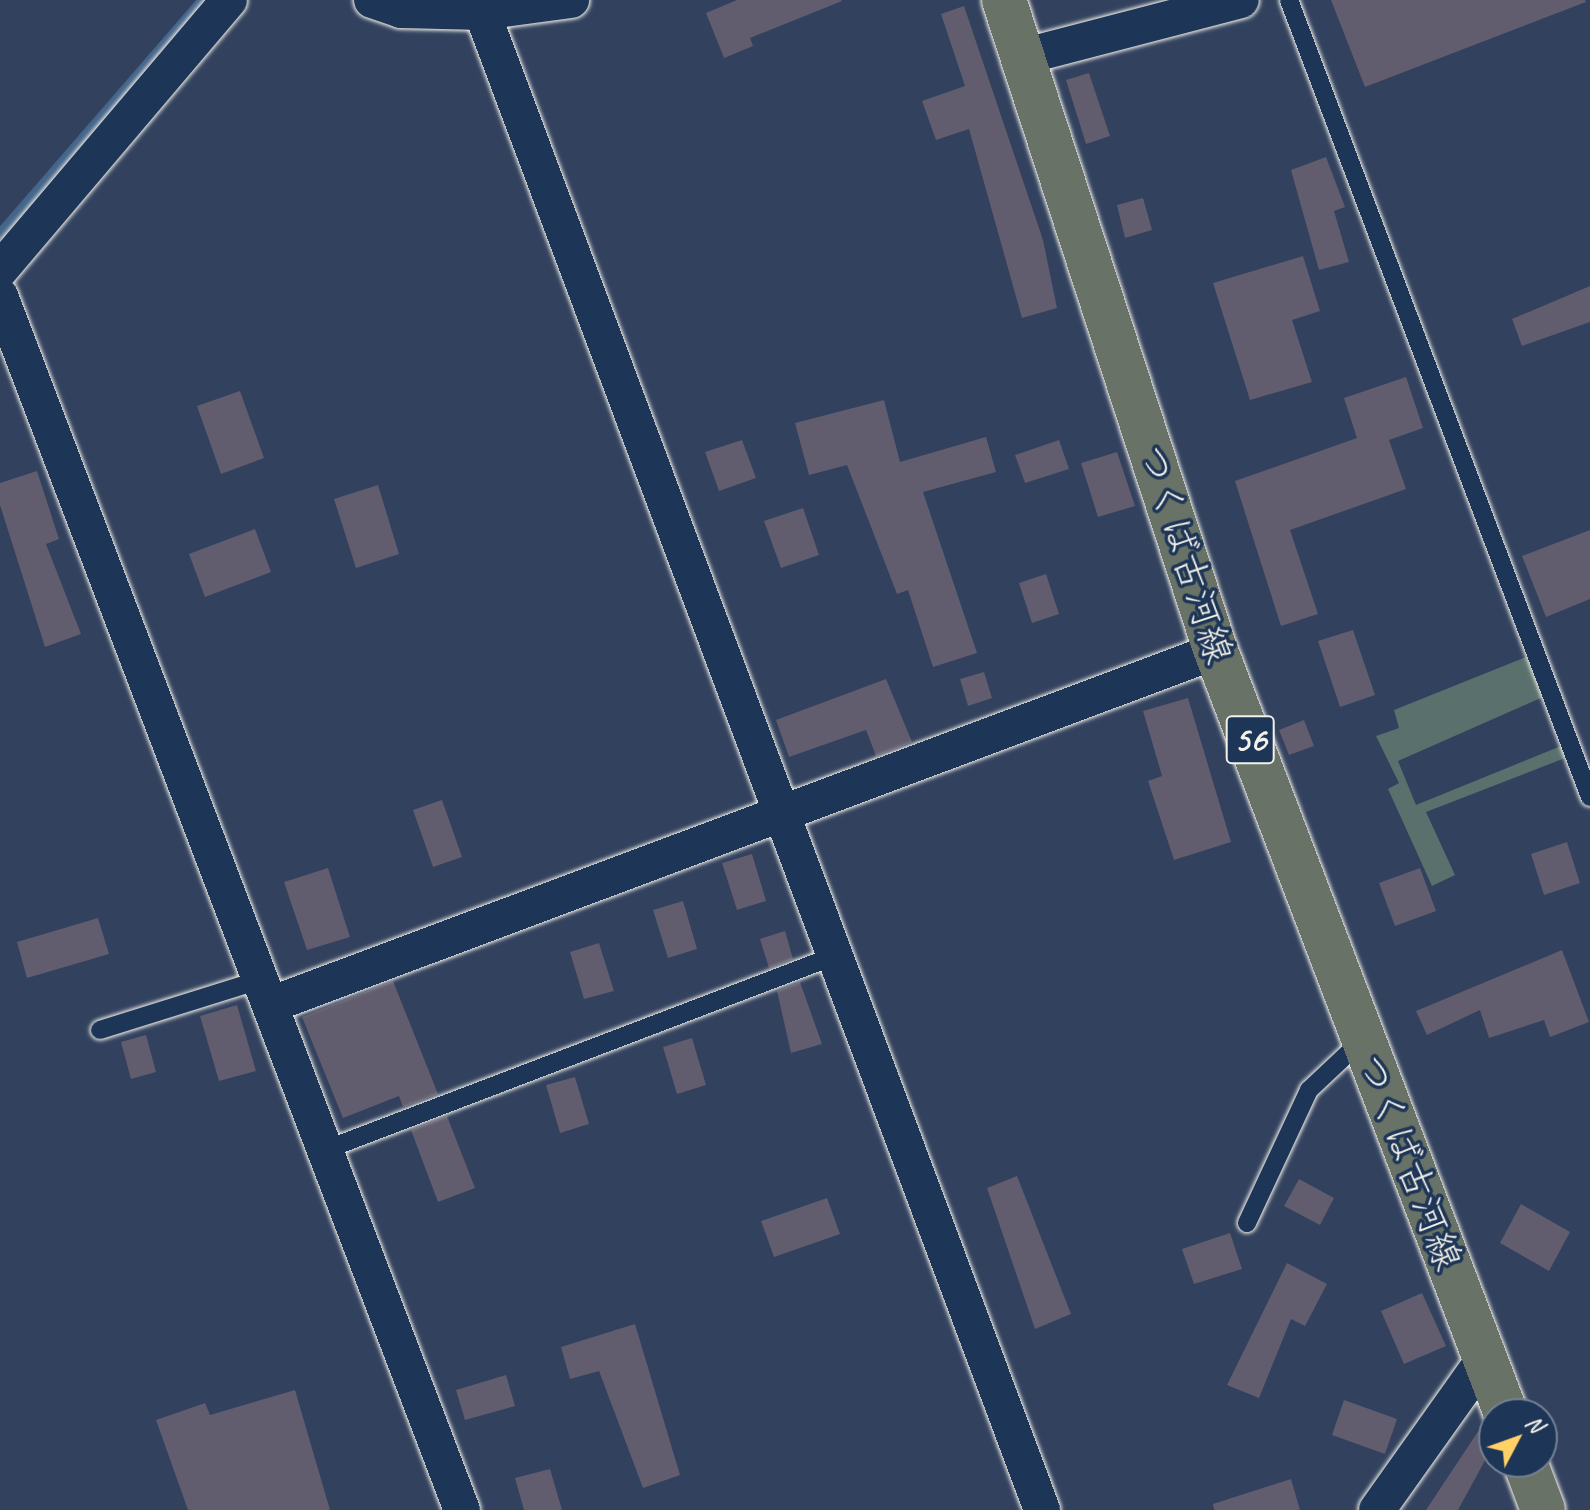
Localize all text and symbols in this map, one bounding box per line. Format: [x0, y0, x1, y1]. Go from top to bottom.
street label: つくば古河線 [1128, 439, 1242, 669]
road number: 56 [1224, 708, 1276, 772]
street label: つくば古河線 [1347, 1047, 1471, 1277]
north arrow [1478, 1398, 1558, 1478]
text: N [1520, 1409, 1550, 1438]

